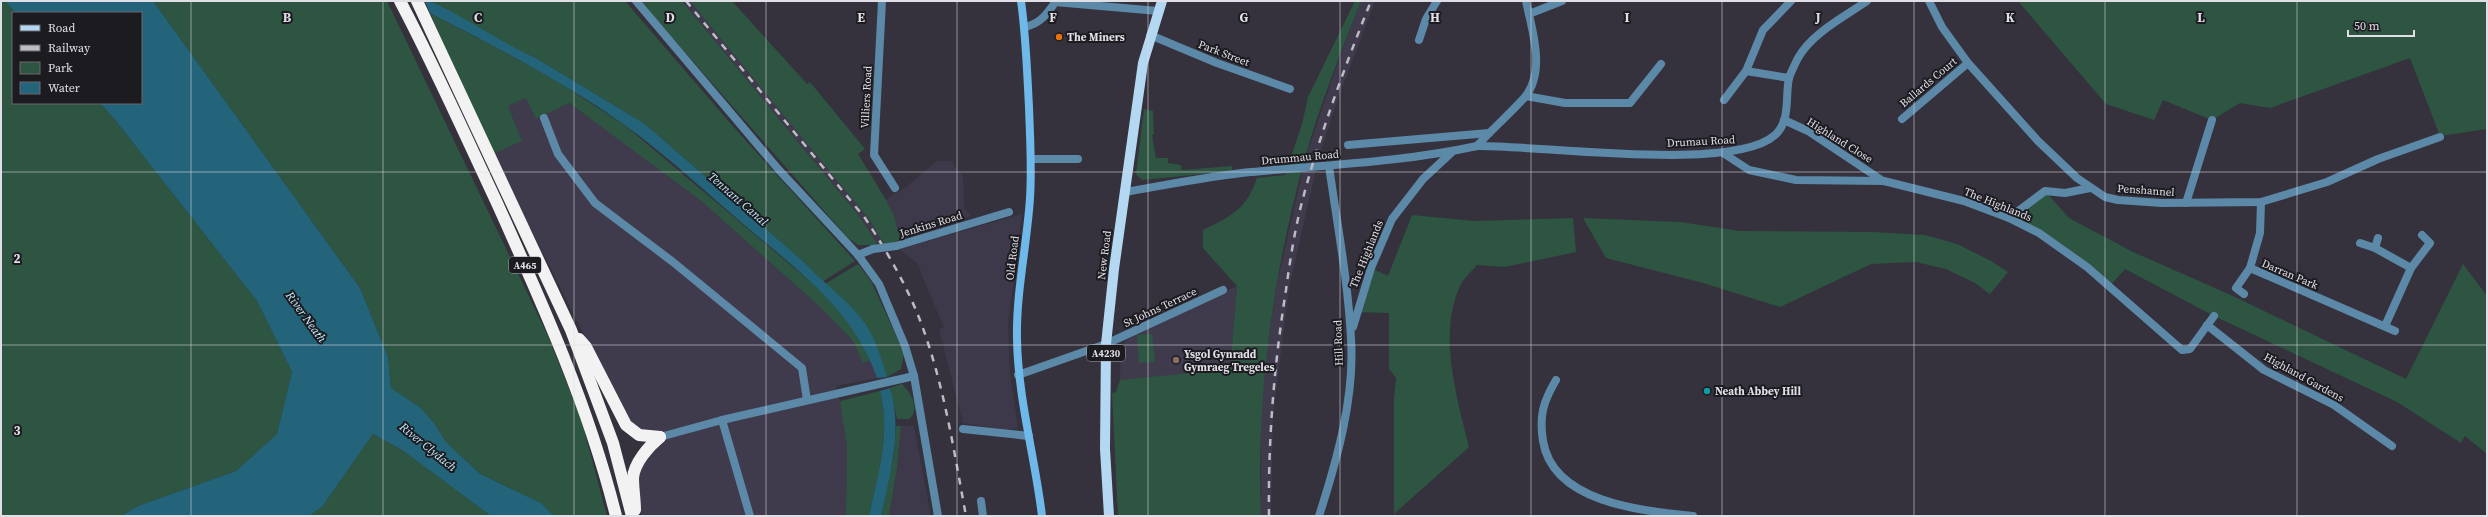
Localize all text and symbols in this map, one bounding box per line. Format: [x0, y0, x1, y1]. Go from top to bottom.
text: B [283, 9, 292, 26]
text: C [474, 9, 482, 26]
text: D [665, 9, 675, 26]
text: E [857, 9, 865, 26]
text: F [1049, 9, 1057, 26]
text: G [1240, 9, 1249, 26]
text: H [1430, 9, 1440, 26]
text: I [1624, 9, 1630, 26]
text: J [1814, 9, 1821, 26]
text: K [2005, 9, 2015, 26]
text: L [2197, 9, 2205, 26]
legend [12, 12, 142, 104]
scale bar [2348, 12, 2414, 38]
text: 50 m [2354, 18, 2380, 34]
text: Road [48, 20, 75, 36]
place label: The Miners [1067, 30, 1125, 45]
marker: The Miners [1054, 32, 1064, 42]
street label: Park Street [1196, 37, 1252, 70]
text: Railway [48, 40, 91, 56]
street label: Ballards Court [1897, 54, 1960, 111]
text: Park [48, 60, 73, 76]
street label: Villiers Road [857, 65, 876, 129]
text: Water [48, 80, 80, 96]
street label: Highland Close [1804, 114, 1876, 167]
street label: Drumau Road [1667, 132, 1736, 151]
street label: Drummau Road [1260, 147, 1340, 168]
water label: Tennant Canal [705, 169, 772, 230]
street label: Penshannel [2117, 181, 2175, 200]
street label: The Highlands [1962, 184, 2034, 225]
street label: Jenkins Road [897, 208, 965, 241]
street label: The Highlands [1346, 218, 1387, 290]
street label: New Road [1094, 229, 1115, 280]
street label: Old Road [1002, 234, 1023, 281]
text: 2 [13, 250, 21, 267]
street label: Darran Park [2259, 256, 2321, 293]
road number: A465 [509, 257, 541, 273]
street label: St Johns Terrace [1121, 284, 1200, 331]
water label: River Neath [281, 287, 330, 346]
street label: Hill Road [1330, 319, 1347, 366]
road number: A4230 [1087, 345, 1125, 361]
place label: Ysgol Gynradd Gymraeg Tregeles [1184, 347, 1275, 375]
street label: Highland Gardens [2261, 349, 2347, 406]
marker: Ysgol Gynradd Gymraeg Tregeles [1171, 355, 1181, 365]
place label: Neath Abbey Hill [1715, 384, 1801, 399]
marker: Neath Abbey Hill [1702, 386, 1712, 396]
water label: River Clydach [395, 418, 460, 475]
text: 3 [13, 422, 21, 439]

